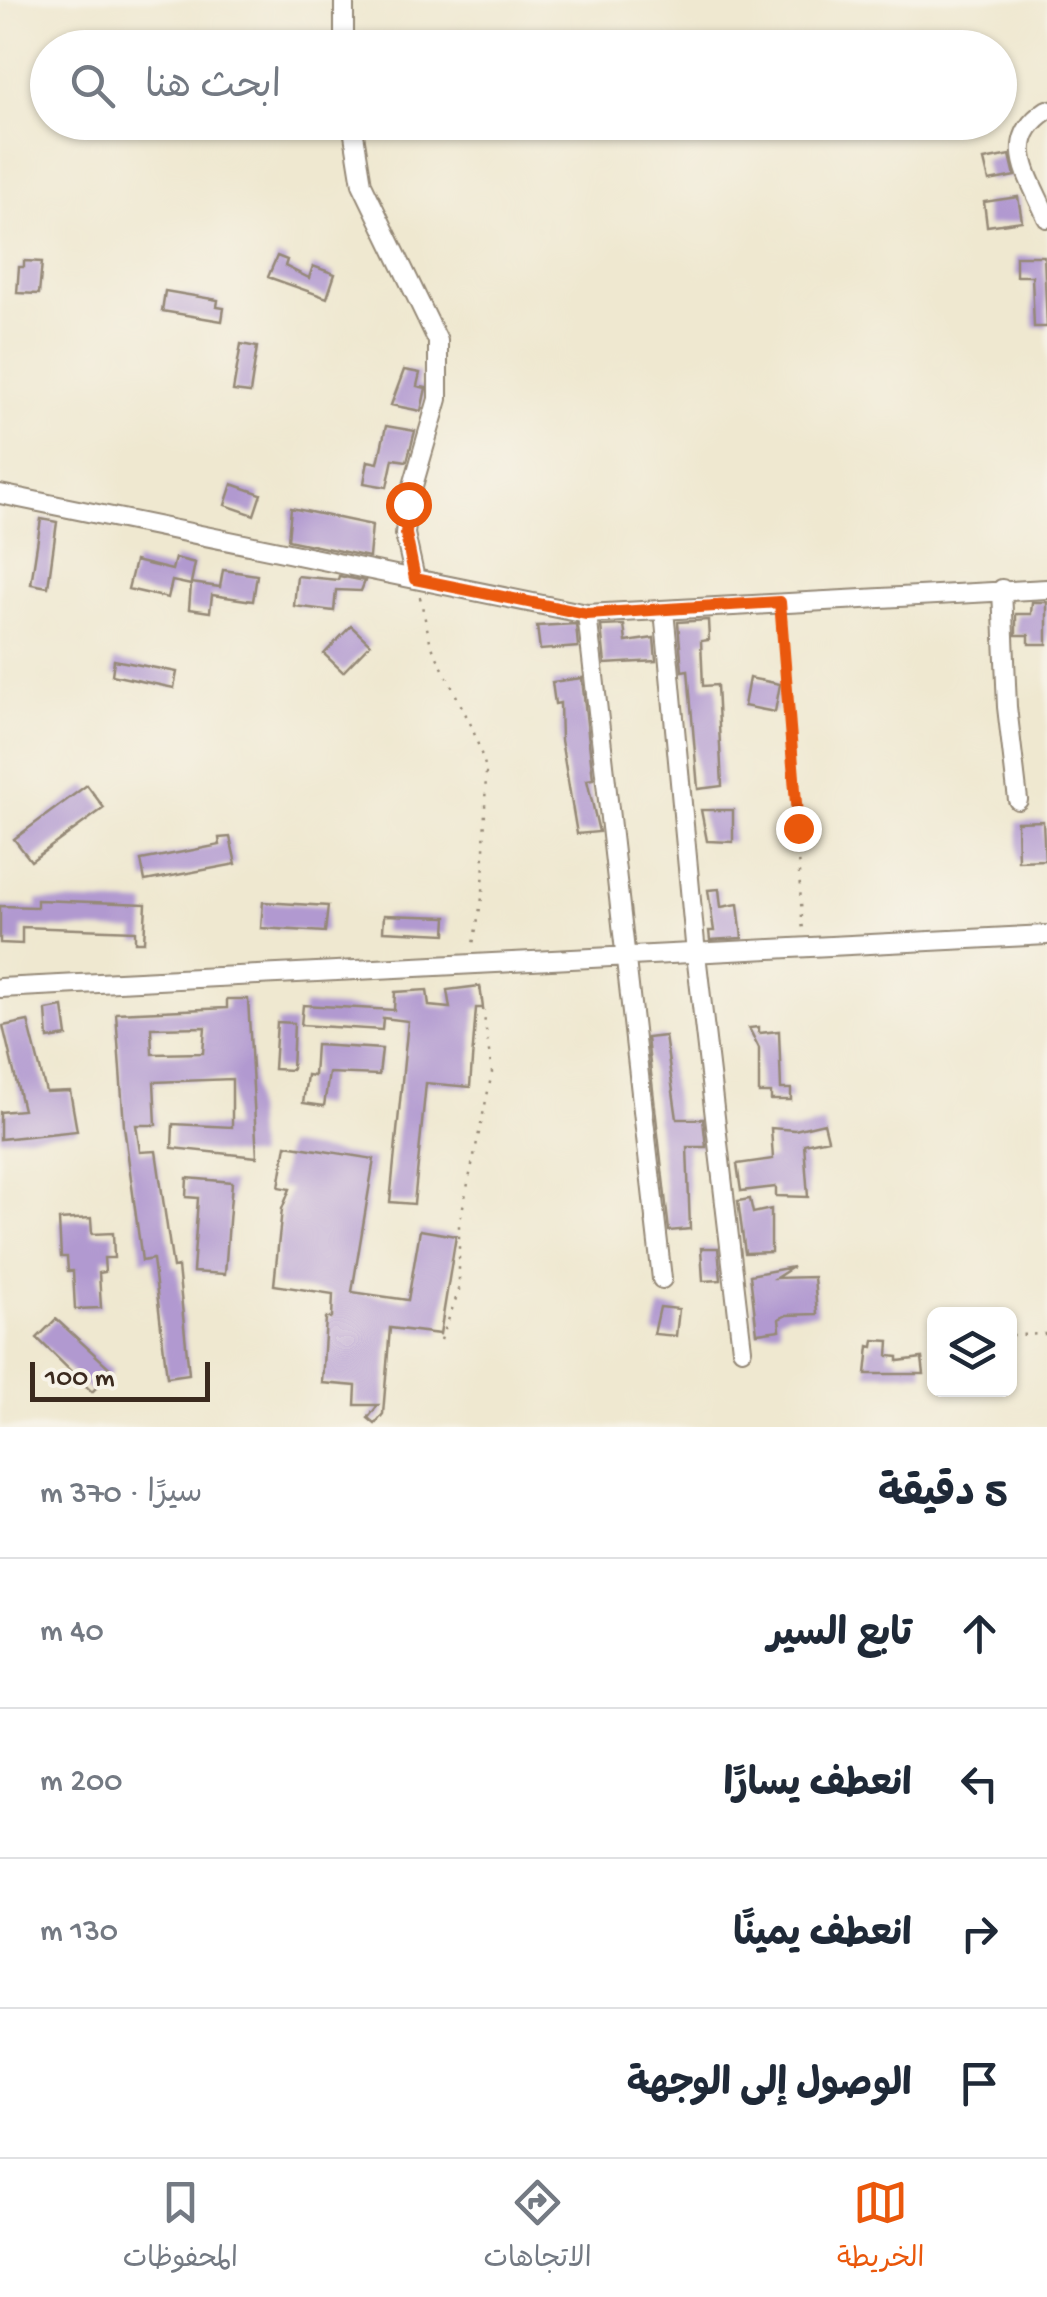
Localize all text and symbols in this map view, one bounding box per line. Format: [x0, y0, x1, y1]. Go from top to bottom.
search box [30, 30, 1017, 140]
icon: search [65, 58, 120, 113]
text: ابحث هنا [145, 67, 281, 111]
route start [386, 482, 432, 528]
route end [776, 806, 822, 852]
map controls [927, 1307, 1017, 1397]
button: layers [927, 1307, 1017, 1397]
scale bar [30, 1357, 210, 1402]
text: 100 m [45, 1363, 115, 1396]
text: 5 دقيقة [878, 1472, 1007, 1521]
text: سيرًا · 370 m [40, 1476, 203, 1514]
icon: ahead [952, 1606, 1007, 1661]
text: 40 m [40, 1614, 104, 1652]
text: تابع السير [768, 1615, 912, 1659]
icon: left [952, 1756, 1007, 1811]
text: 200 m [40, 1764, 122, 1802]
text: انعطف يسارًا [723, 1765, 912, 1809]
icon: right [952, 1906, 1007, 1961]
text: 130 m [40, 1914, 118, 1952]
text: انعطف يمينًا [733, 1915, 912, 1959]
icon: arrive [952, 2056, 1007, 2111]
text: الوصول إلى الوجهة [627, 2065, 912, 2109]
tab: المحفوظات [123, 2175, 238, 2281]
tab: الاتجاهات [483, 2175, 592, 2281]
tab: الخريطة [837, 2175, 924, 2281]

